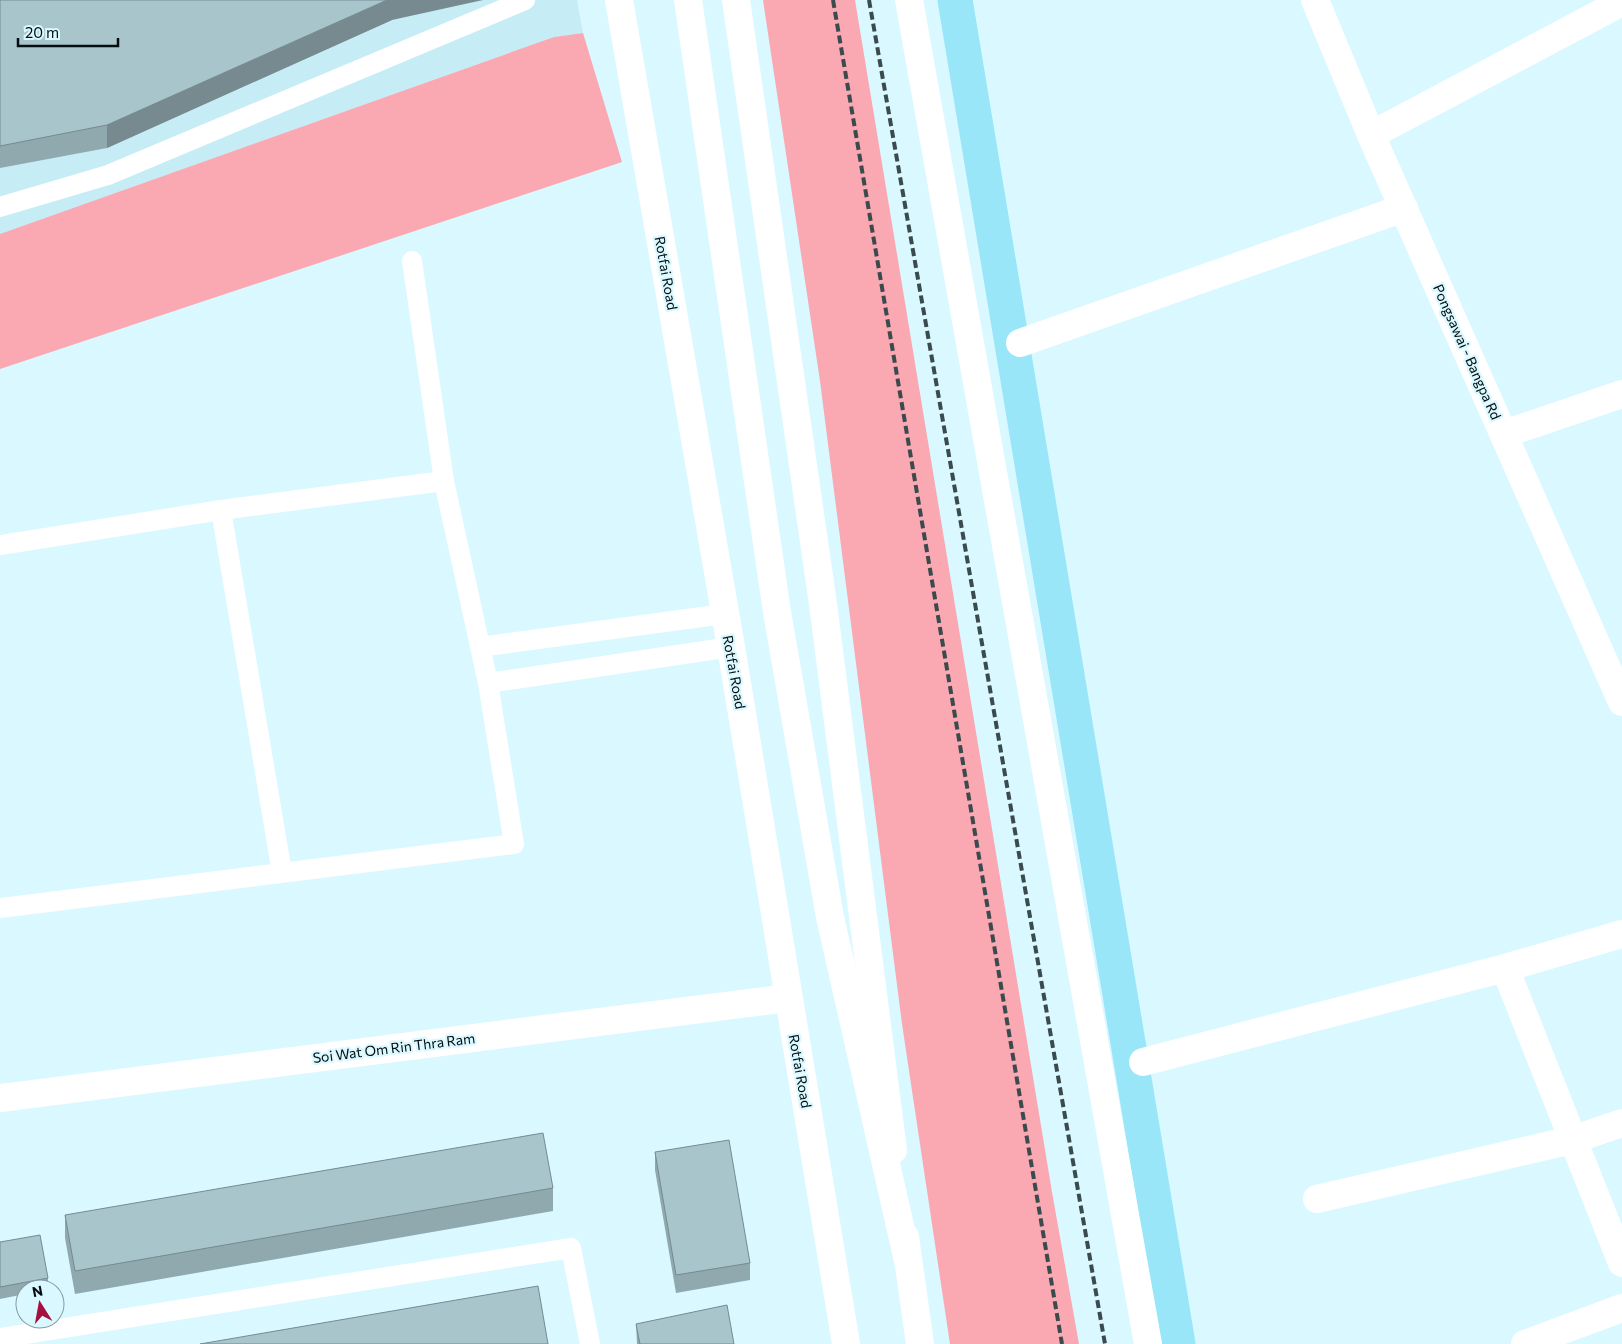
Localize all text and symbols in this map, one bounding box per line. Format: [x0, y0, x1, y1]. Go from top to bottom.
scale bar [18, 15, 118, 47]
text: 20 m [25, 23, 59, 41]
street label: Rotfai Road [652, 235, 681, 311]
street label: Pongsawai - Bangpa Rd [1430, 281, 1505, 422]
street label: Rotfai Road [720, 634, 749, 710]
street label: Soi Wat Om Rin Thra Ram [312, 1029, 476, 1066]
street label: Rotfai Road [786, 1033, 815, 1109]
north arrow [15, 1279, 65, 1329]
text: N [31, 1281, 44, 1300]

